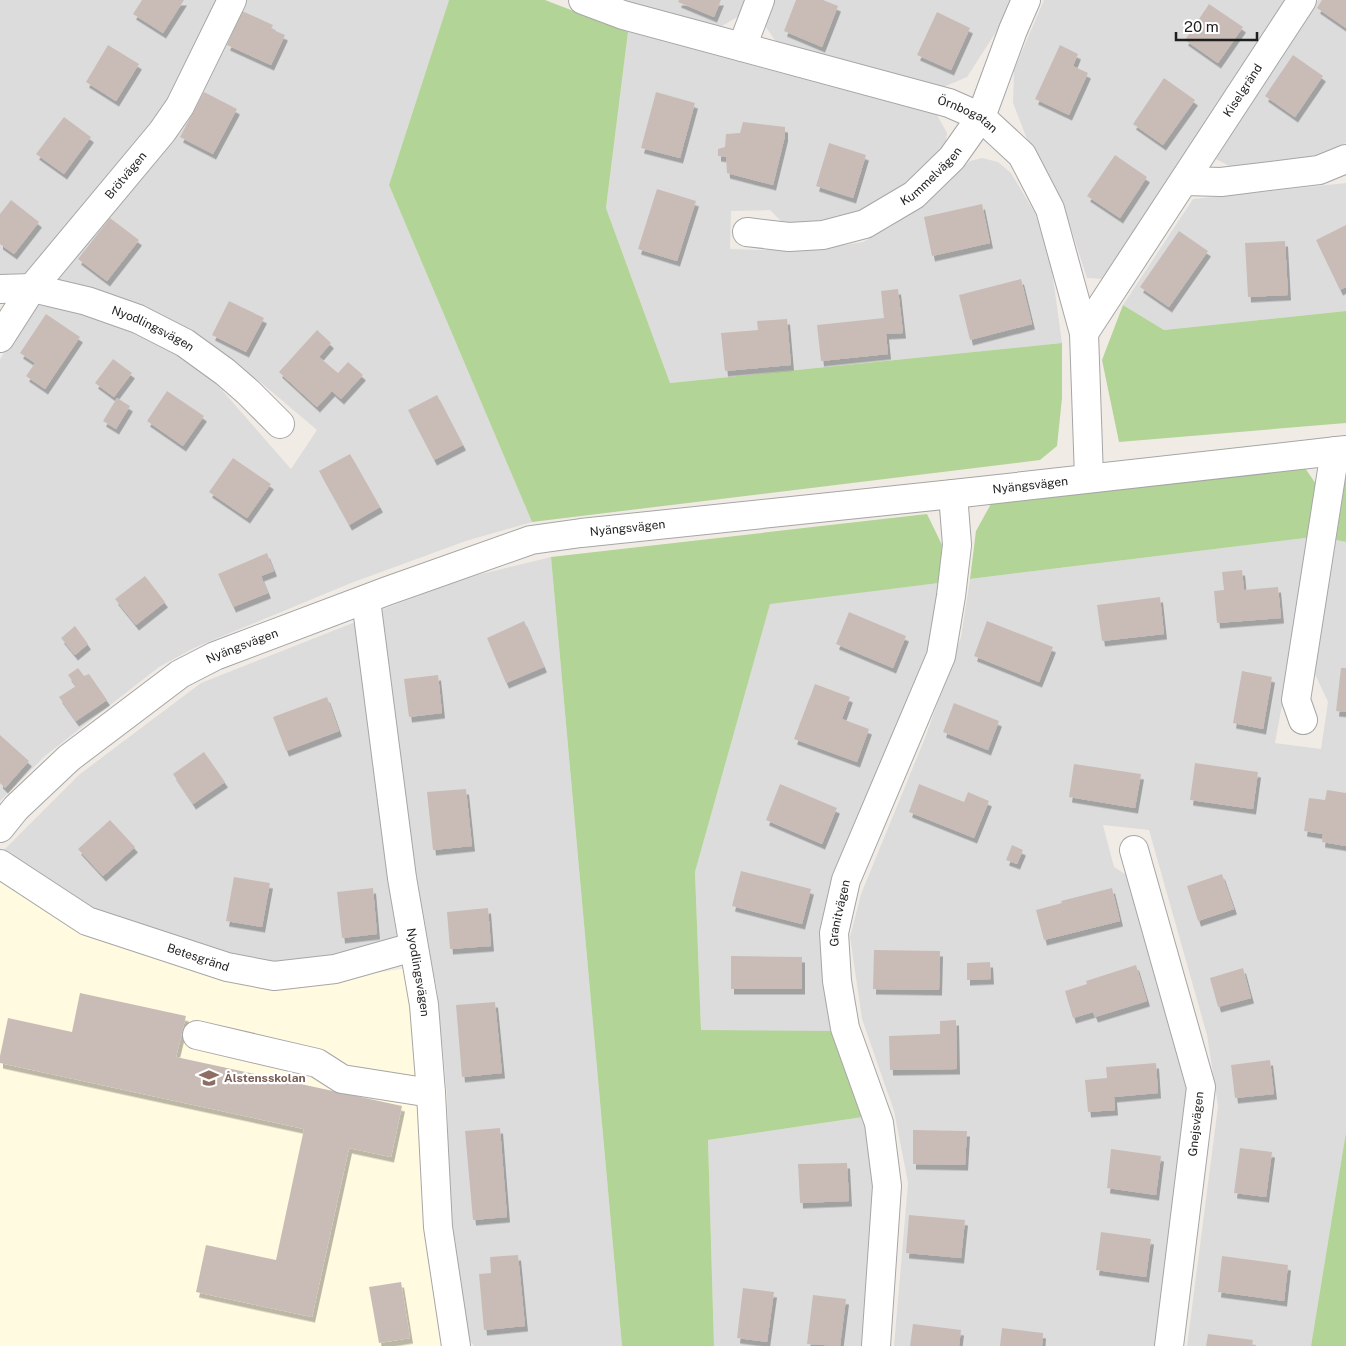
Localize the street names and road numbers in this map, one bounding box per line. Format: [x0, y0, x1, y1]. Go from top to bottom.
street label: Kiselgränd [1220, 61, 1265, 120]
street label: Örnbogatan [936, 93, 1000, 136]
street label: Kummelvägen [898, 144, 965, 208]
street label: Brötvägen [102, 149, 150, 202]
street label: Nyodlingsvägen [110, 303, 197, 354]
street label: Nyängsvägen [992, 474, 1069, 497]
street label: Nyängsvägen [589, 517, 666, 539]
street label: Nyängsvägen [204, 626, 280, 666]
street label: Granitvägen [827, 878, 853, 947]
street label: Nyodlingsvägen [404, 927, 432, 1017]
street label: Betesgränd [165, 941, 231, 974]
street label: Gnejsvägen [1186, 1091, 1206, 1157]

